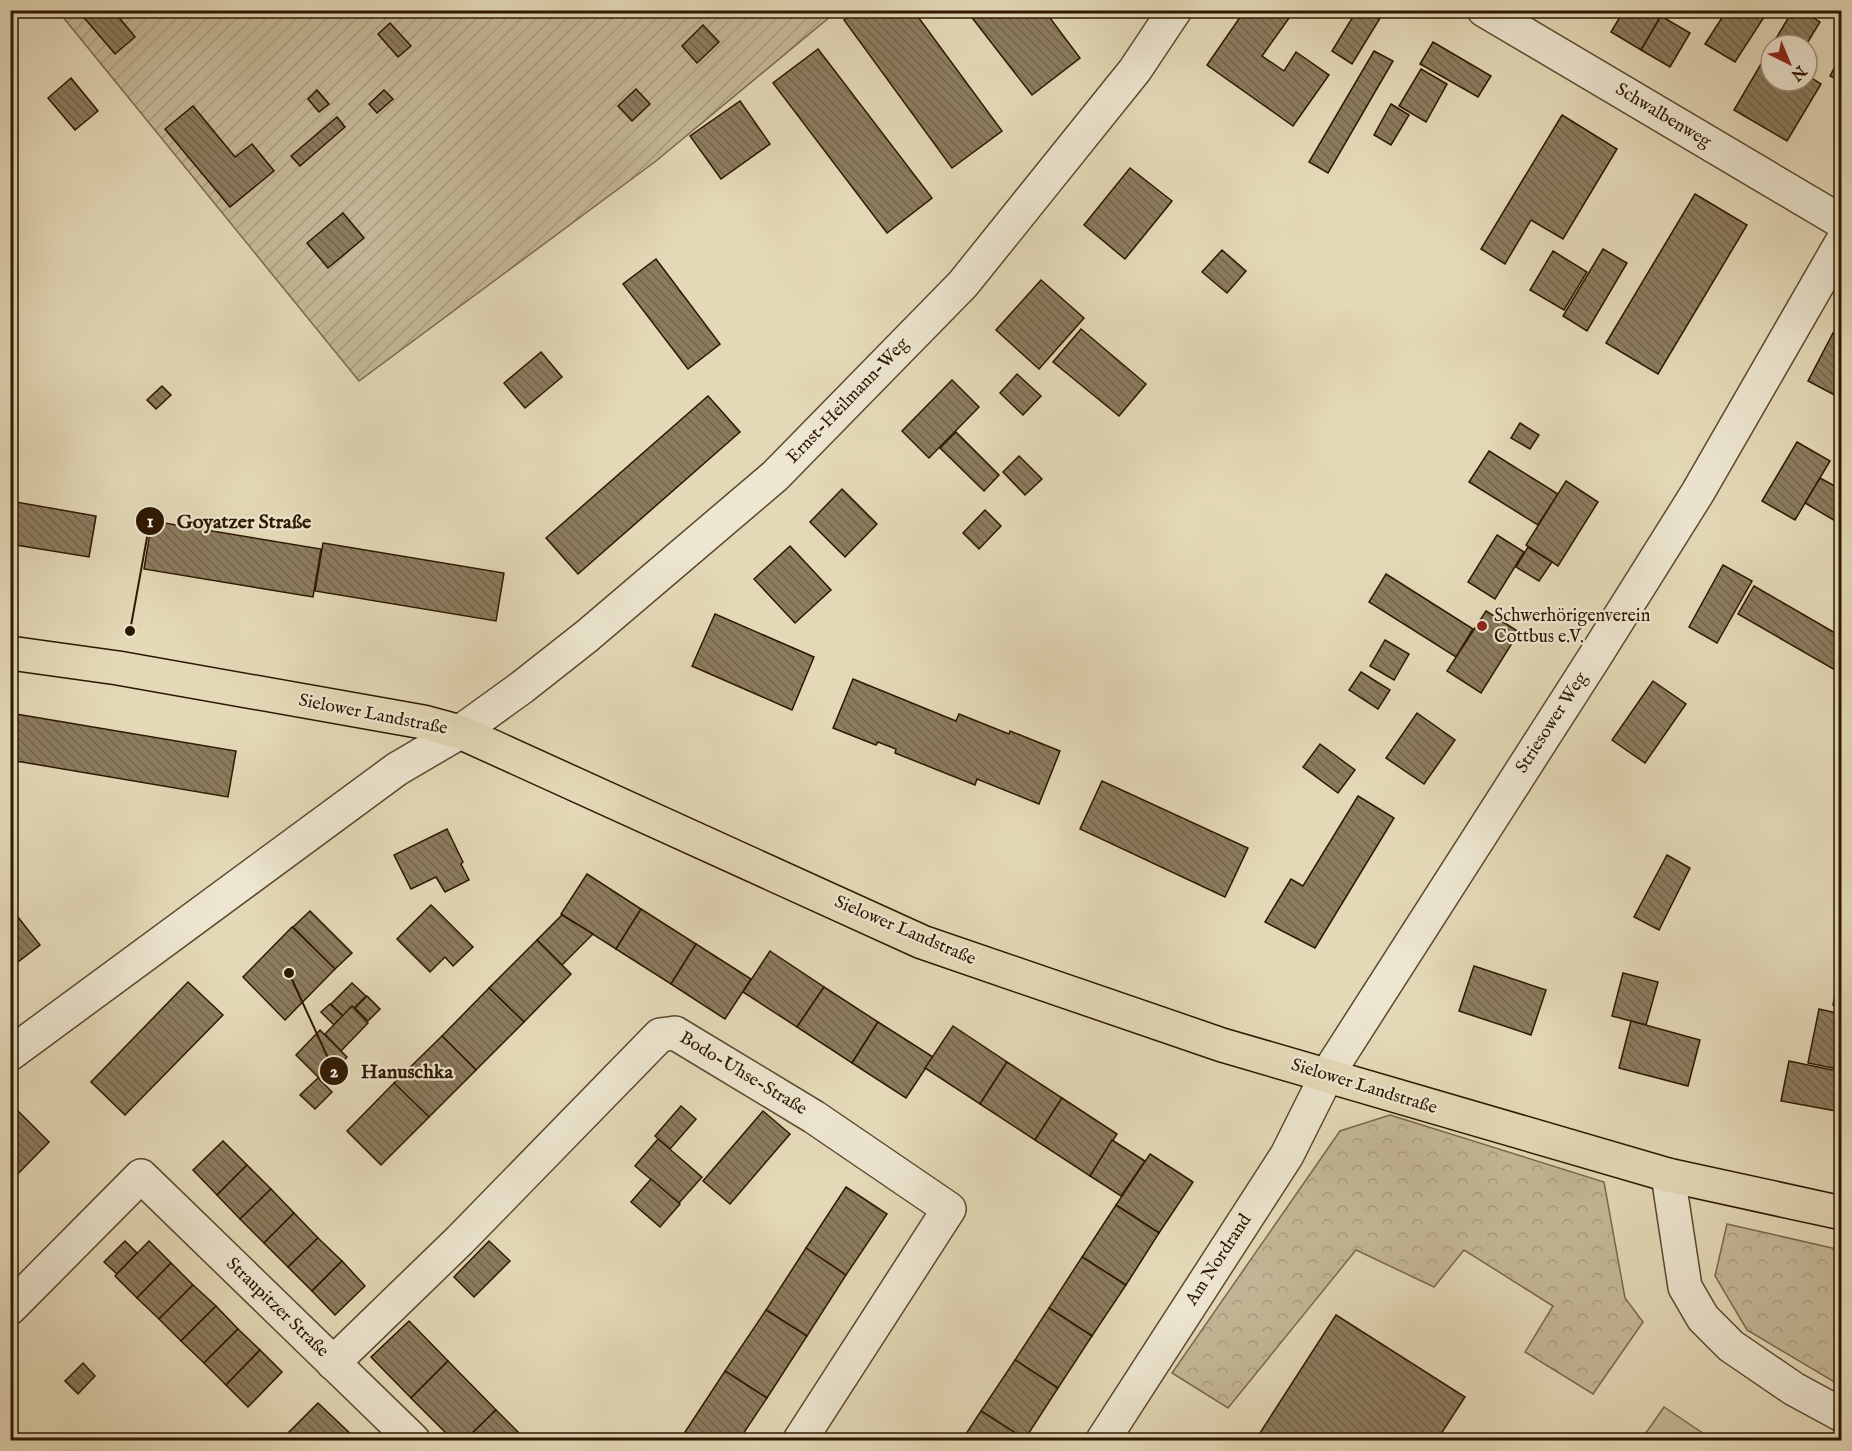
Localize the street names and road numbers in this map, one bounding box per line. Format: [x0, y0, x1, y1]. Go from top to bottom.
street label: Schwalbenweg [1611, 78, 1715, 154]
street label: Ernst-Heilmann-Weg [782, 333, 914, 469]
street label: Striesower Weg [1511, 668, 1593, 778]
street label: Sielower Landstraße [297, 689, 449, 741]
street label: Sielower Landstraße [831, 891, 979, 971]
street label: Bodo-Uhse-Straße [675, 1027, 811, 1121]
street label: Sielower Landstraße [1288, 1054, 1440, 1120]
street label: Am Nordrand [1180, 1210, 1257, 1311]
street label: Straupitzer Straße [221, 1253, 333, 1363]

